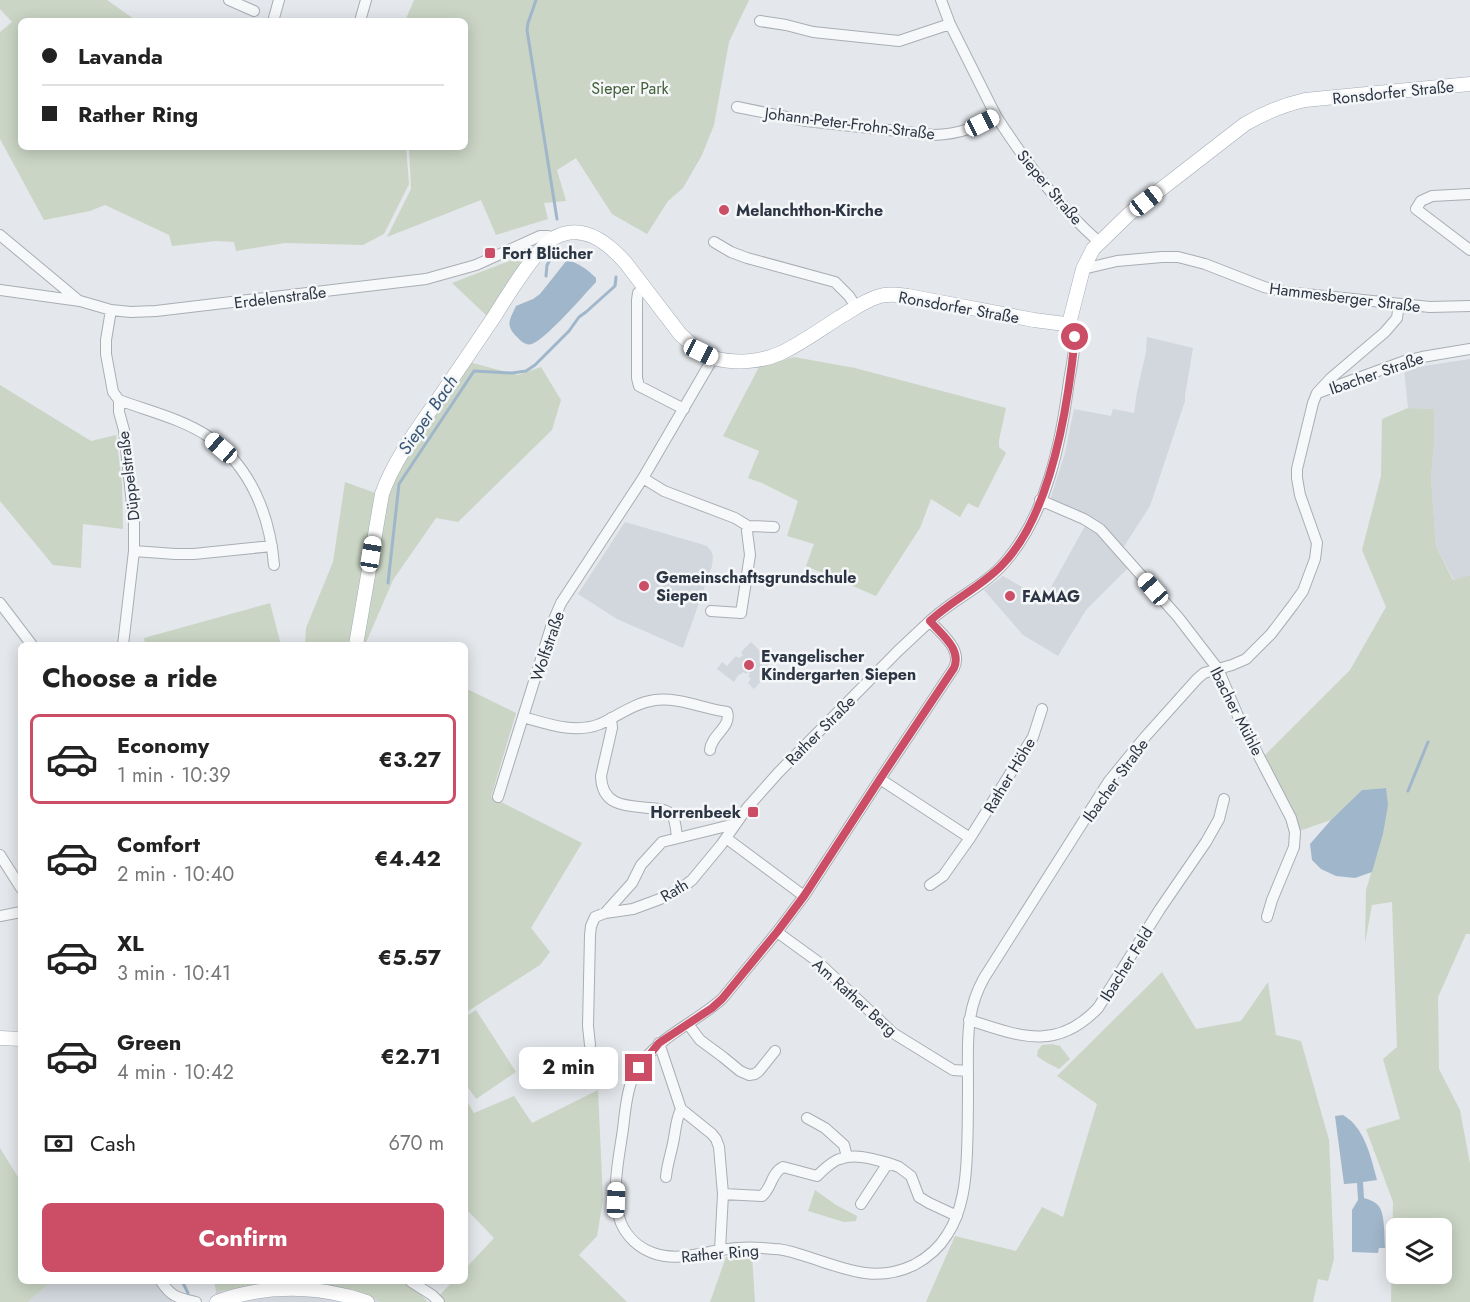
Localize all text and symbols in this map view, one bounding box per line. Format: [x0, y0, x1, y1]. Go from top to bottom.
text: Lavanda [78, 40, 163, 72]
street label: Ronsdorfer Straße [1331, 75, 1455, 110]
park label: Sieper Park [591, 77, 670, 100]
text: Rather Ring [78, 98, 198, 130]
street label: Johann-Peter-Frohn-Straße [762, 101, 936, 145]
car [962, 107, 1002, 139]
street label: Sieper Straße [1011, 145, 1088, 230]
car [1126, 183, 1166, 219]
place label: Melanchthon-Kirche [736, 199, 883, 222]
marker: Melanchthon-Kirche [717, 203, 731, 217]
place label: Fort Blücher [502, 242, 594, 265]
marker: Fort Blücher [483, 246, 497, 260]
street label: Hammesberger Straße [1268, 277, 1422, 318]
street label: Erdelenstraße [233, 280, 327, 315]
street label: Ronsdorfer Straße [897, 286, 1021, 329]
route start [1061, 323, 1088, 350]
car [681, 336, 721, 368]
street label: Ibacher Straße [1326, 347, 1426, 400]
water label: Sieper Bach [392, 370, 464, 460]
car [202, 429, 240, 467]
street label: Düppelstraße [112, 430, 145, 522]
car [359, 535, 383, 573]
place label: Gemeinschaftsgrundschule Siepen [656, 566, 857, 607]
car [1134, 570, 1172, 608]
marker: Gemeinschaftsgrundschule Siepen [637, 579, 651, 593]
place label: FAMAG [1022, 585, 1080, 608]
marker: FAMAG [1003, 589, 1017, 603]
street label: Wolfstraße [525, 608, 570, 684]
place label: Evangelischer Kindergarten Siepen [761, 645, 916, 686]
text: Choose a ride [42, 658, 217, 697]
marker: Evangelischer Kindergarten Siepen [742, 658, 756, 672]
street label: Ibacher Mühle [1204, 663, 1269, 760]
street label: Rather Straße [780, 690, 860, 770]
text: Economy [117, 729, 209, 761]
icon: car [45, 732, 99, 786]
street label: Rather Höhe [978, 733, 1041, 817]
street label: Ibacher Straße [1077, 734, 1154, 827]
text: €3.27 [378, 743, 441, 775]
text: 1 min · 10:39 [117, 761, 231, 790]
place label: Horrenbeek [650, 801, 742, 824]
marker: Horrenbeek [746, 805, 760, 819]
text: Comfort [117, 828, 200, 860]
icon: car [45, 831, 99, 885]
text: €4.42 [374, 842, 441, 874]
text: 2 min · 10:40 [117, 860, 234, 889]
street label: Rath [656, 873, 693, 908]
street label: Ibacher Feld [1094, 923, 1158, 1006]
text: XL [117, 927, 144, 959]
icon: car [45, 930, 99, 984]
text: €5.57 [378, 941, 441, 973]
street label: Am Rather Berg [807, 953, 902, 1042]
text: 3 min · 10:41 [117, 959, 231, 988]
text: Green [117, 1026, 181, 1058]
icon: car [45, 1029, 99, 1083]
text: €2.71 [381, 1040, 441, 1072]
callout: 2 min [519, 1047, 618, 1089]
text: 2 min [542, 1053, 595, 1082]
route end [625, 1054, 652, 1081]
text: 4 min · 10:42 [117, 1058, 234, 1087]
icon: cash [42, 1127, 75, 1160]
text: Cash [90, 1127, 136, 1159]
text: 670 m [388, 1129, 444, 1158]
car [606, 1182, 626, 1218]
button: Confirm [42, 1203, 444, 1272]
map controls [1386, 1218, 1452, 1284]
button: layers [1386, 1218, 1452, 1284]
street label: Rather Ring [680, 1239, 760, 1268]

